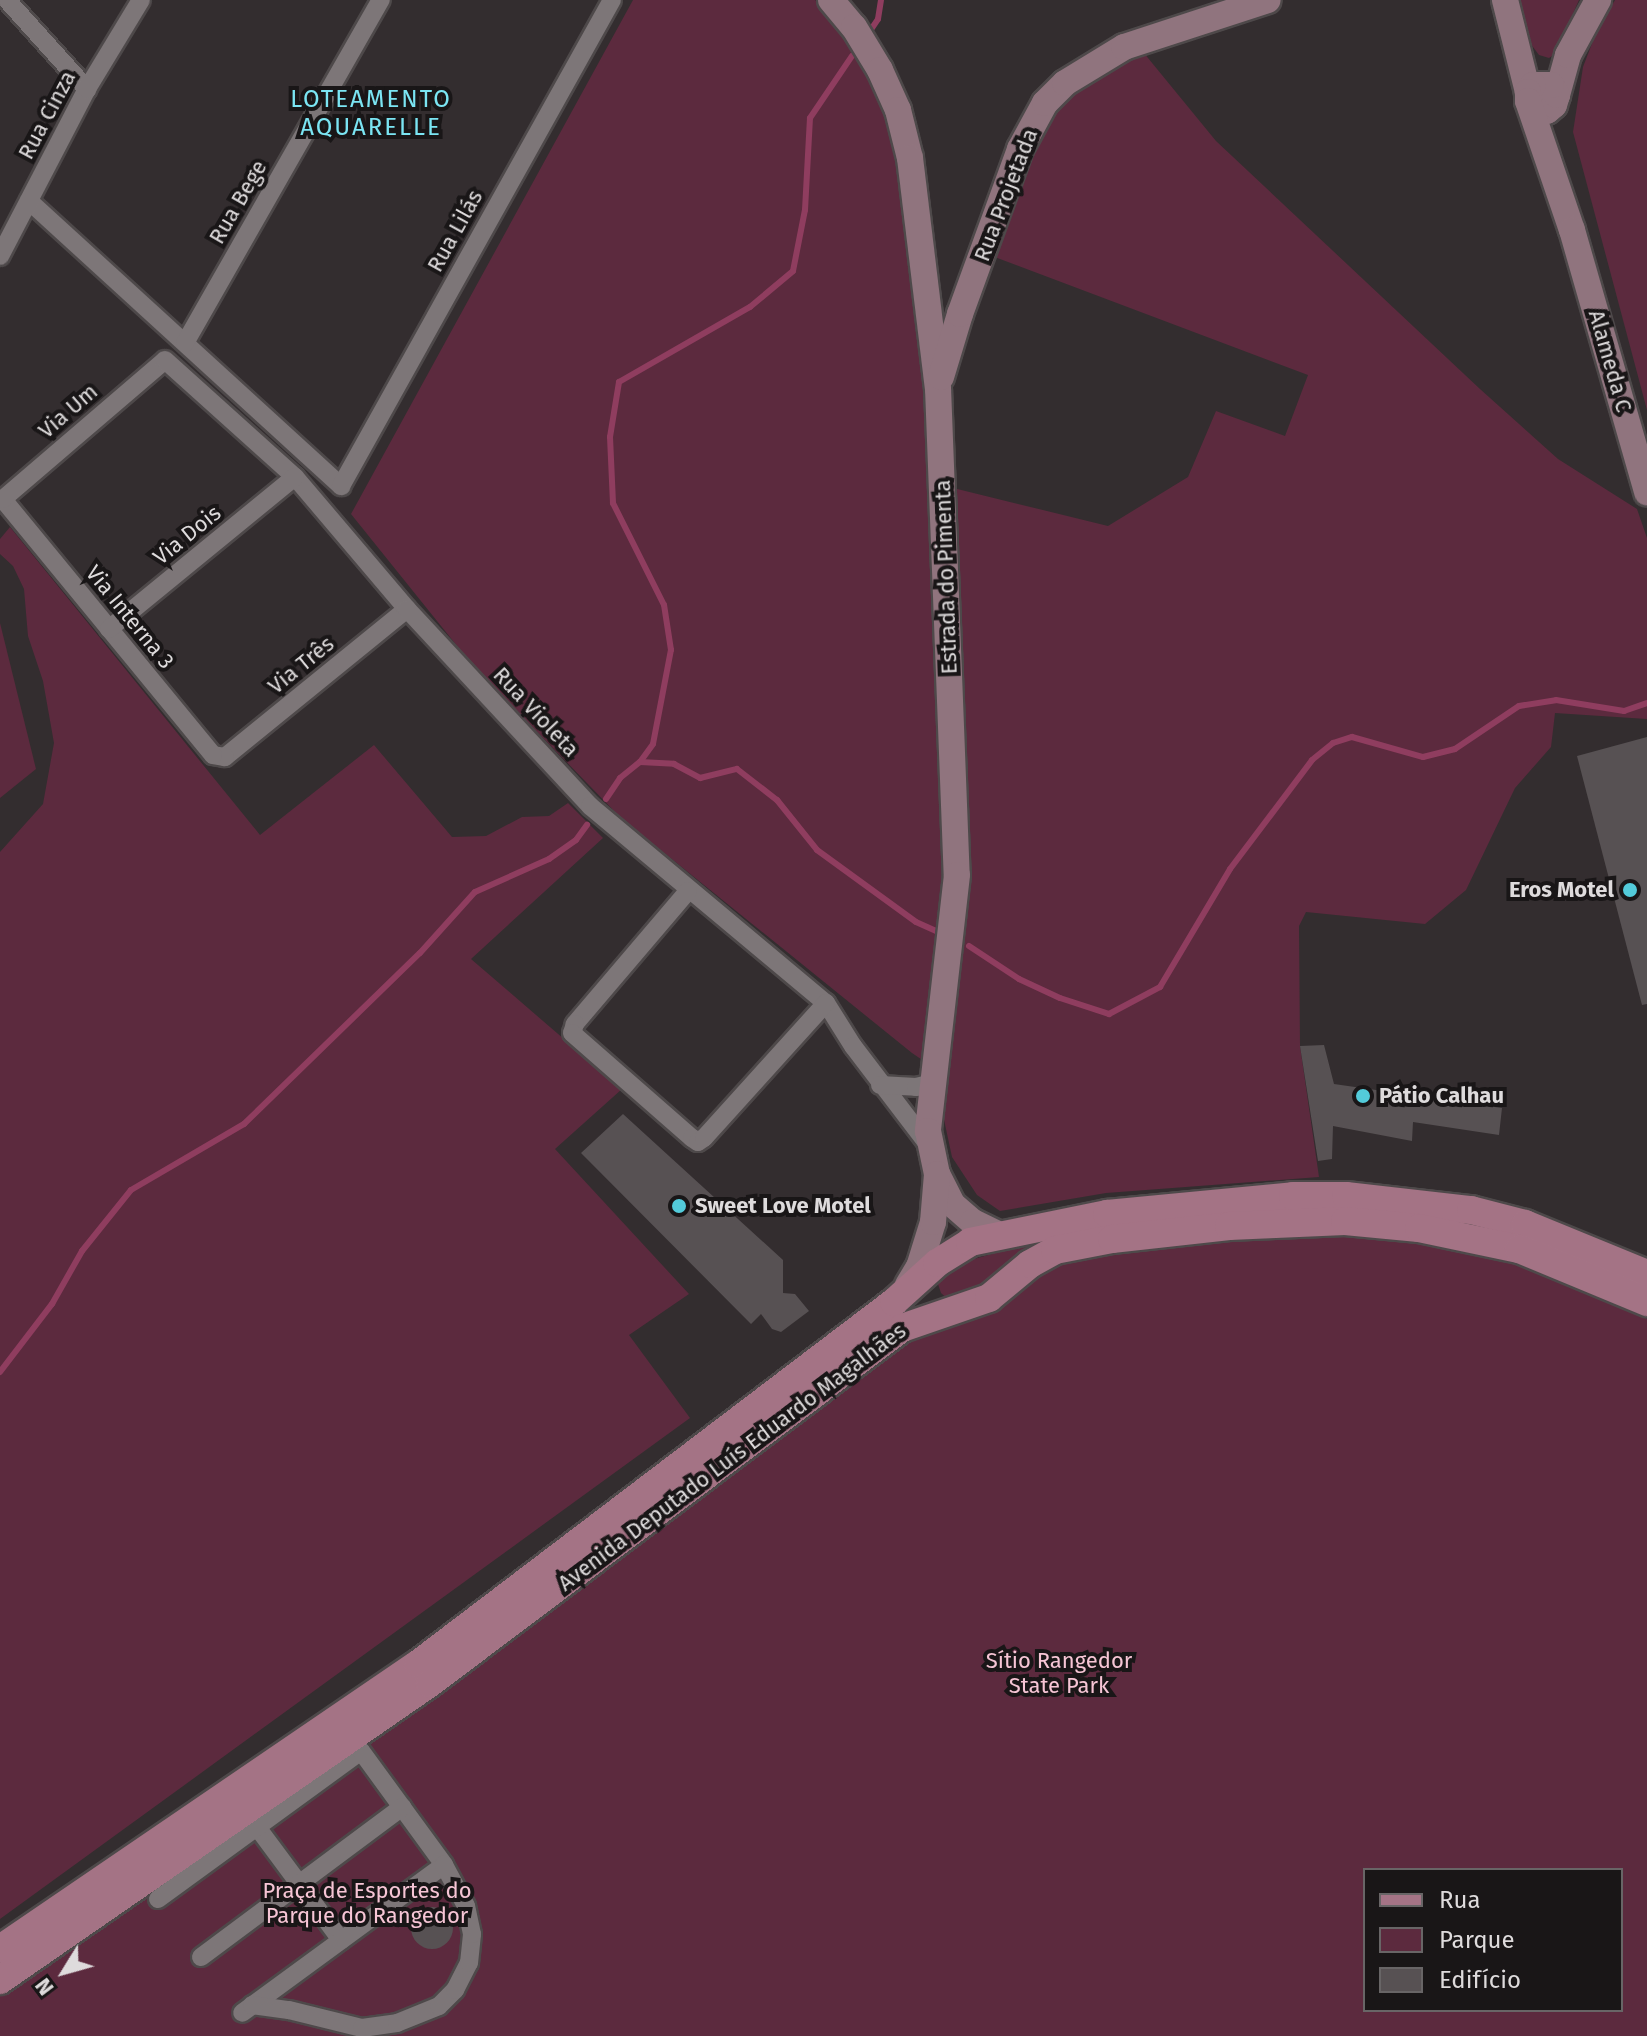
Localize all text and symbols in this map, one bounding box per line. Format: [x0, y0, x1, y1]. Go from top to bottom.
street label: Rua Cinza [13, 66, 81, 164]
district label: LOTEAMENTO AQUARELLE [290, 86, 452, 142]
street label: Rua Projetada [969, 125, 1043, 265]
street label: Rua Bege [203, 155, 273, 249]
street label: Rua Lilás [422, 185, 488, 277]
street label: Alameda C [1583, 307, 1637, 415]
street label: Via Um [33, 378, 103, 444]
street label: Estrada do Pimenta [929, 479, 963, 675]
street label: Via Dois [148, 500, 226, 570]
street label: Via Interna 3 [80, 560, 180, 674]
street label: Via Três [263, 630, 339, 700]
street label: Rua Violeta [488, 662, 584, 762]
place label: Eros Motel [1509, 877, 1614, 903]
marker: Eros Motel [1621, 881, 1639, 899]
place label: Pátio Calhau [1379, 1083, 1504, 1109]
marker: Pátio Calhau [1354, 1087, 1372, 1105]
place label: Sweet Love Motel [695, 1193, 871, 1219]
marker: Sweet Love Motel [670, 1197, 688, 1215]
street label: Avenida Deputado Luís Eduardo Magalhães [553, 1317, 911, 1597]
park label: Sítio Rangedor State Park [986, 1647, 1132, 1698]
legend [1363, 1868, 1623, 2012]
park label: Praça de Esportes do Parque do Rangedor [262, 1877, 472, 1928]
text: Rua [1439, 1886, 1481, 1914]
text: Parque [1439, 1926, 1515, 1954]
north arrow [24, 1932, 104, 2012]
text: Edifício [1439, 1966, 1521, 1994]
text: N [29, 1973, 60, 2001]

